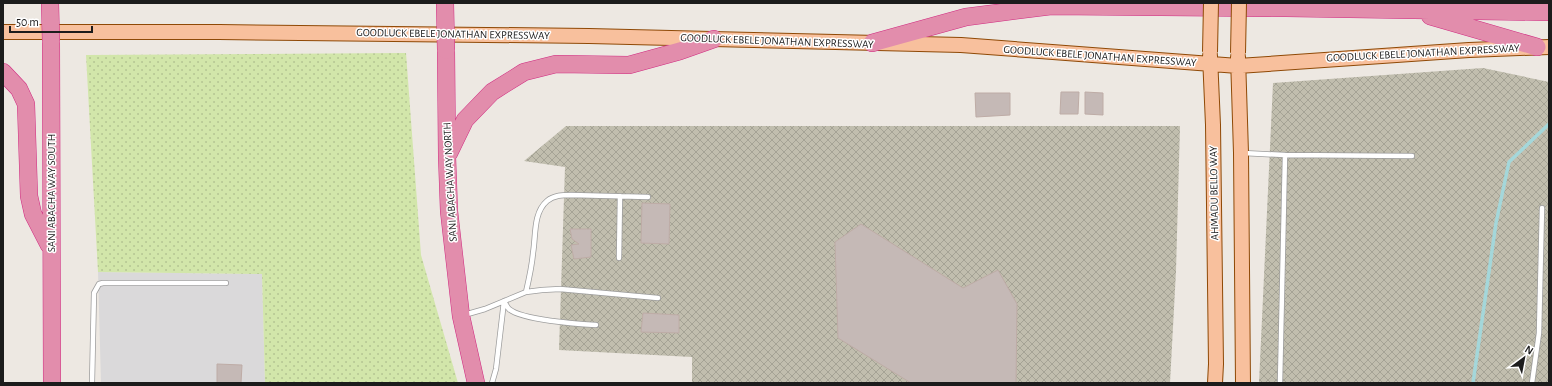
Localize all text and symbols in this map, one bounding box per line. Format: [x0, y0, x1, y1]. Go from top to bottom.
scale bar [10, 8, 92, 34]
text: 50 m [16, 16, 39, 28]
street label: GOODLUCK EBELE JONATHAN EXPRESSWAY [356, 27, 550, 41]
street label: GOODLUCK EBELE JONATHAN EXPRESSWAY [680, 32, 874, 50]
street label: GOODLUCK EBELE JONATHAN EXPRESSWAY [1326, 42, 1520, 64]
street label: GOODLUCK EBELE JONATHAN EXPRESSWAY [1003, 44, 1197, 68]
street label: SANI ABACHA WAY NORTH [441, 122, 459, 242]
street label: SANI ABACHA WAY SOUTH [46, 134, 57, 252]
street label: AHMADU BELLO WAY [1208, 145, 1220, 240]
north arrow [1504, 338, 1544, 378]
text: N [1523, 343, 1535, 357]

